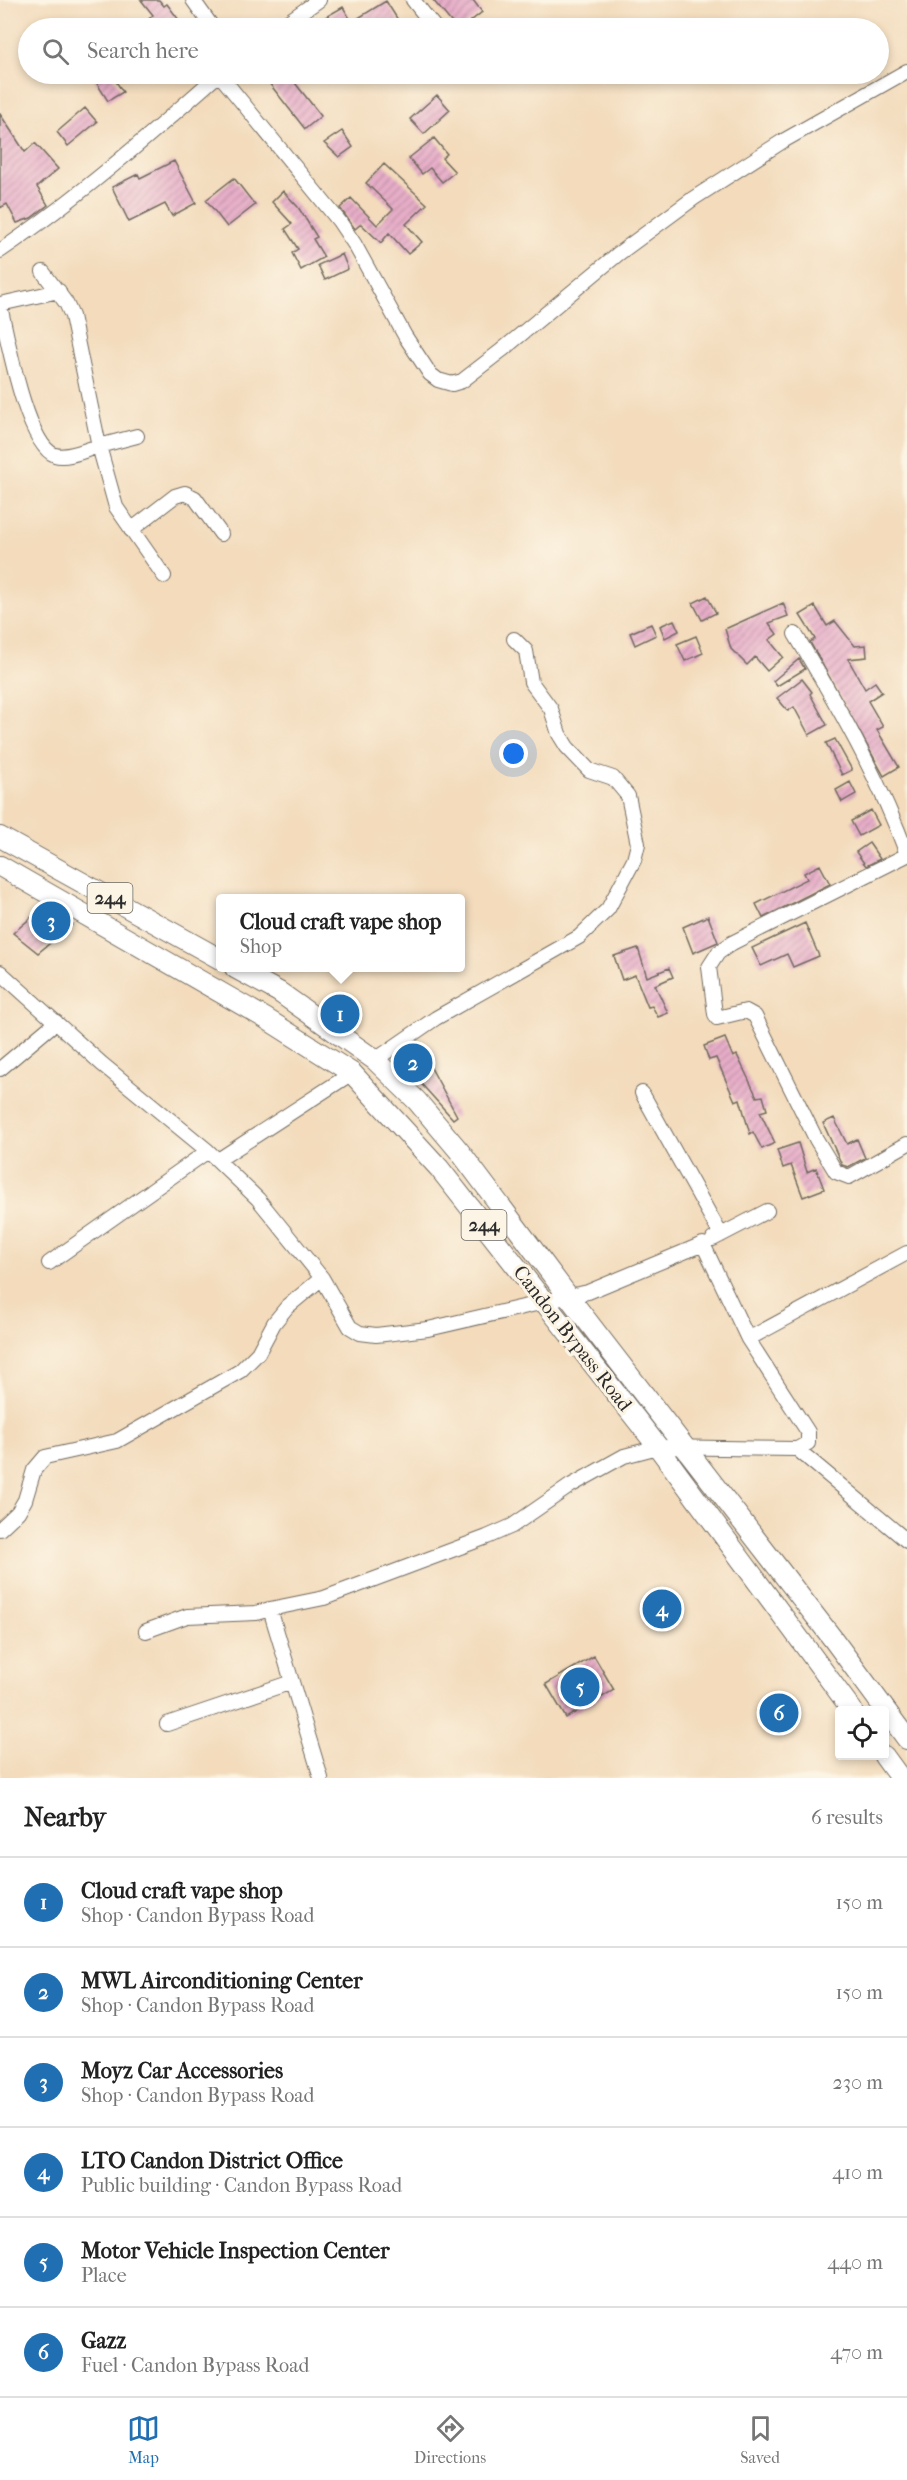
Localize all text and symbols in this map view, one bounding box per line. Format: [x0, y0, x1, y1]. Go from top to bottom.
search box [18, 18, 889, 84]
icon: search [39, 35, 72, 68]
text: Search here [87, 38, 199, 64]
your location [499, 739, 528, 768]
road number: 244 [88, 883, 132, 913]
popup [216, 894, 465, 972]
pin: 3 [32, 898, 70, 944]
text: Cloud craft vape shop [240, 909, 441, 935]
text: Shop [240, 935, 282, 958]
pin: 1 [320, 992, 360, 1036]
pin: 2 [394, 1040, 432, 1086]
road number: 244 [462, 1210, 506, 1240]
street label: Candon Bypass Road [509, 1261, 637, 1417]
pin: 4 [642, 1586, 682, 1632]
pin: 5 [560, 1664, 600, 1710]
pin: 6 [760, 1690, 798, 1736]
map controls [835, 1706, 889, 1760]
button: locate [835, 1706, 889, 1760]
text: Nearby [24, 1802, 106, 1833]
text: 6 results [811, 1806, 883, 1829]
text: Cloud craft vape shop [81, 1878, 283, 1904]
text: 1 [40, 1891, 47, 1914]
text: 150 m [835, 1891, 883, 1914]
text: Shop · Candon Bypass Road [81, 1904, 314, 1927]
text: MWL Airconditioning Center [81, 1968, 363, 1994]
text: 2 [38, 1981, 49, 2004]
text: 150 m [835, 1981, 883, 2004]
text: Shop · Candon Bypass Road [81, 1994, 314, 2017]
text: Moyz Car Accessories [81, 2058, 283, 2084]
text: 3 [39, 2071, 48, 2094]
text: 230 m [833, 2071, 883, 2094]
text: Shop · Candon Bypass Road [81, 2084, 314, 2107]
text: LTO Candon District Office [81, 2148, 343, 2174]
text: 4 [38, 2161, 49, 2184]
text: 410 m [832, 2161, 883, 2184]
text: Public building · Candon Bypass Road [81, 2174, 402, 2197]
text: Motor Vehicle Inspection Center [81, 2238, 390, 2264]
text: 5 [39, 2251, 48, 2274]
text: 440 m [827, 2251, 883, 2274]
text: Place [81, 2264, 127, 2287]
text: Gazz [81, 2328, 126, 2354]
text: 6 [38, 2341, 49, 2364]
text: 470 m [830, 2341, 883, 2364]
text: Fuel · Candon Bypass Road [81, 2354, 309, 2377]
tab: Map [127, 2412, 160, 2467]
tab: Directions [414, 2412, 486, 2467]
tab: Saved [740, 2412, 780, 2467]

